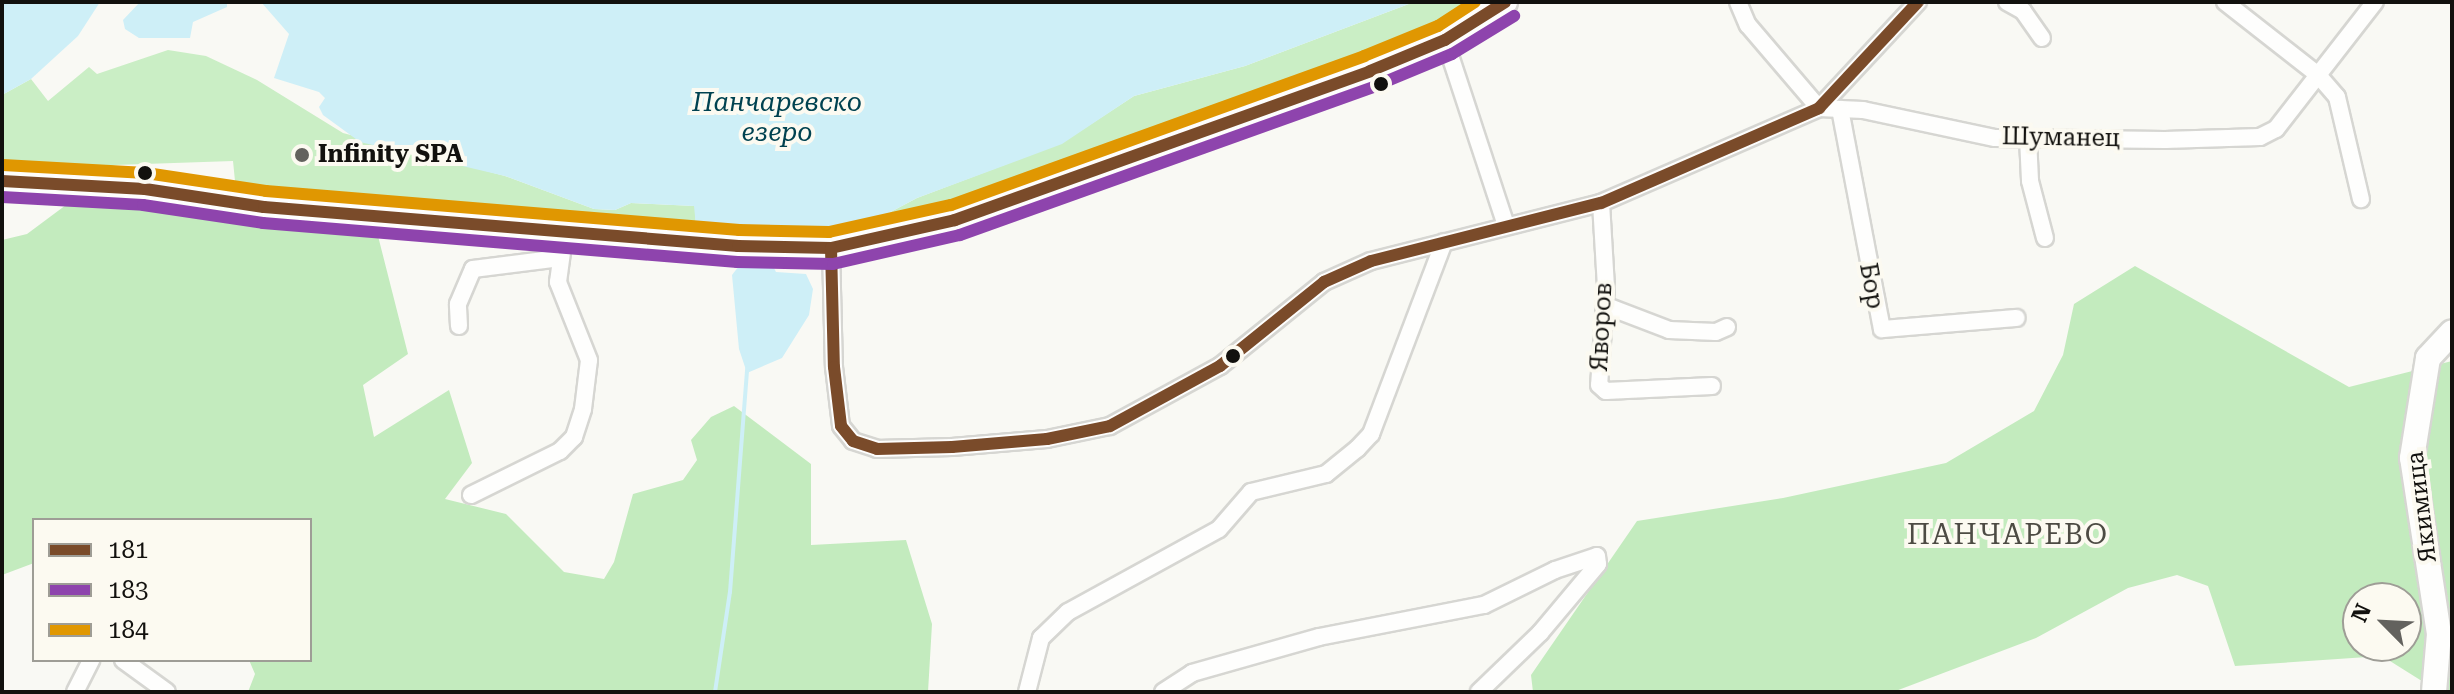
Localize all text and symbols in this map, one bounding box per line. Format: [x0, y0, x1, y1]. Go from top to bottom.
unlabelled marker [1373, 76, 1389, 92]
water label: Панчаревско езеро [692, 87, 862, 148]
street label: Шуманец [2002, 123, 2120, 153]
place label: Infinity SPA [318, 141, 463, 169]
marker: Infinity SPA [293, 146, 311, 164]
unlabelled marker [137, 165, 153, 181]
street label: Бор [1853, 261, 1889, 311]
street label: Яворов [1585, 282, 1619, 372]
unlabelled marker [1225, 348, 1241, 364]
street label: Якимица [2401, 450, 2443, 564]
legend [32, 518, 312, 662]
district label: ПАНЧАРЕВО [1907, 518, 2109, 552]
text: 181 [108, 536, 148, 564]
text: 183 [108, 576, 148, 604]
north arrow [2342, 582, 2422, 662]
text: N [2347, 600, 2376, 626]
text: 184 [108, 616, 148, 644]

